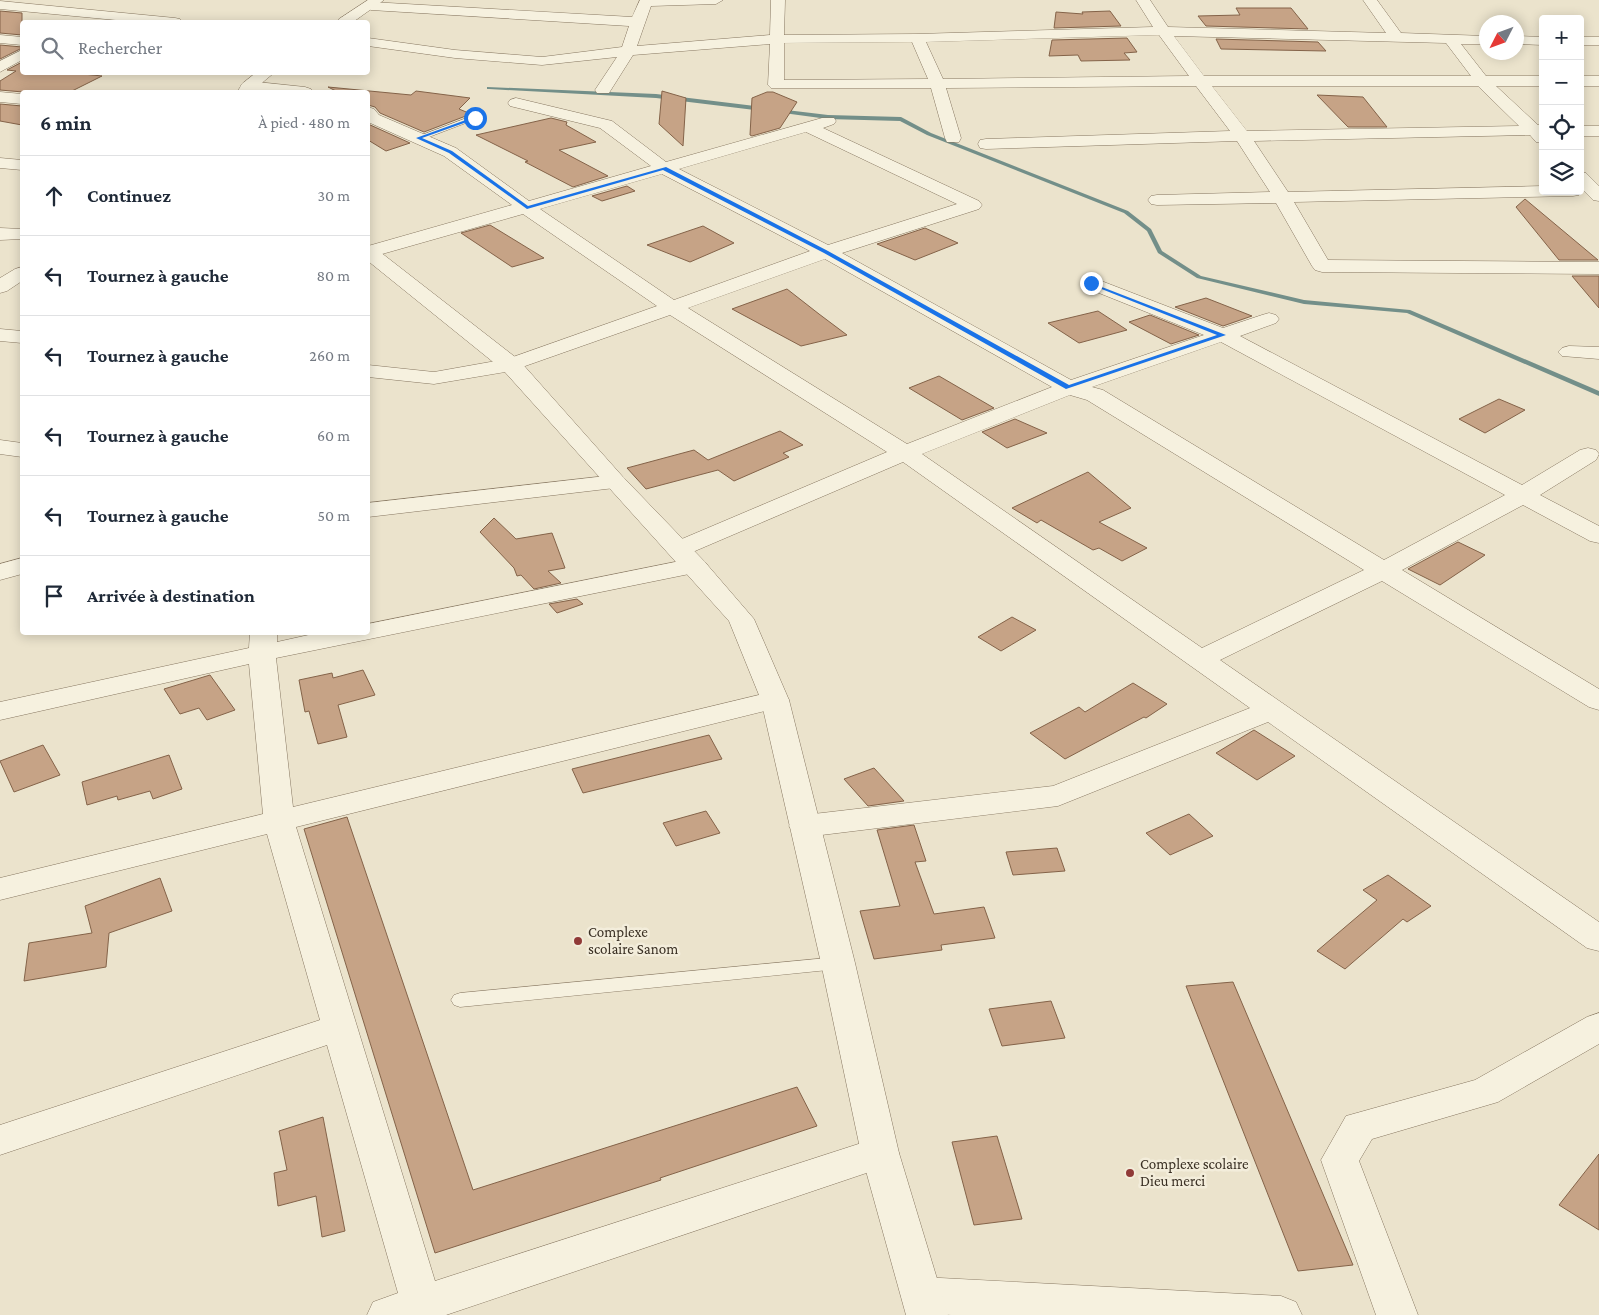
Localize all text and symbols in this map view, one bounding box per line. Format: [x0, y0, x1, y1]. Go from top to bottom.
north arrow [1479, 15, 1524, 60]
map controls [1539, 15, 1584, 195]
button: + [1539, 15, 1584, 60]
search box [20, 20, 370, 75]
icon: search [38, 34, 66, 62]
text: Rechercher [78, 37, 162, 58]
button: − [1539, 60, 1584, 105]
button: locate [1539, 105, 1584, 150]
route start [464, 107, 487, 130]
text: 6 min [40, 111, 91, 135]
text: À pied · 480 m [258, 114, 350, 131]
button: layers [1539, 150, 1584, 195]
icon: ahead [40, 182, 68, 210]
text: Continuez [87, 185, 171, 206]
text: 30 m [318, 187, 350, 204]
icon: left [40, 262, 68, 290]
text: Tournez à gauche [87, 265, 229, 286]
text: 80 m [316, 267, 350, 284]
route end [1080, 272, 1103, 295]
icon: left [40, 342, 68, 370]
text: Tournez à gauche [87, 345, 229, 366]
text: 260 m [309, 347, 350, 364]
icon: left [40, 422, 68, 450]
text: Tournez à gauche [87, 425, 229, 446]
text: 60 m [317, 427, 350, 444]
icon: left [40, 502, 68, 530]
text: Tournez à gauche [87, 505, 229, 526]
text: 50 m [318, 507, 350, 524]
icon: arrive [40, 582, 68, 610]
text: Arrivée à destination [87, 585, 255, 606]
place label: Complexe scolaire Sanom [588, 924, 678, 957]
marker: Complexe scolaire Sanom [572, 935, 584, 947]
place label: Complexe scolaire Dieu merci [1140, 1156, 1249, 1189]
marker: Complexe scolaire Dieu merci [1124, 1167, 1136, 1179]

